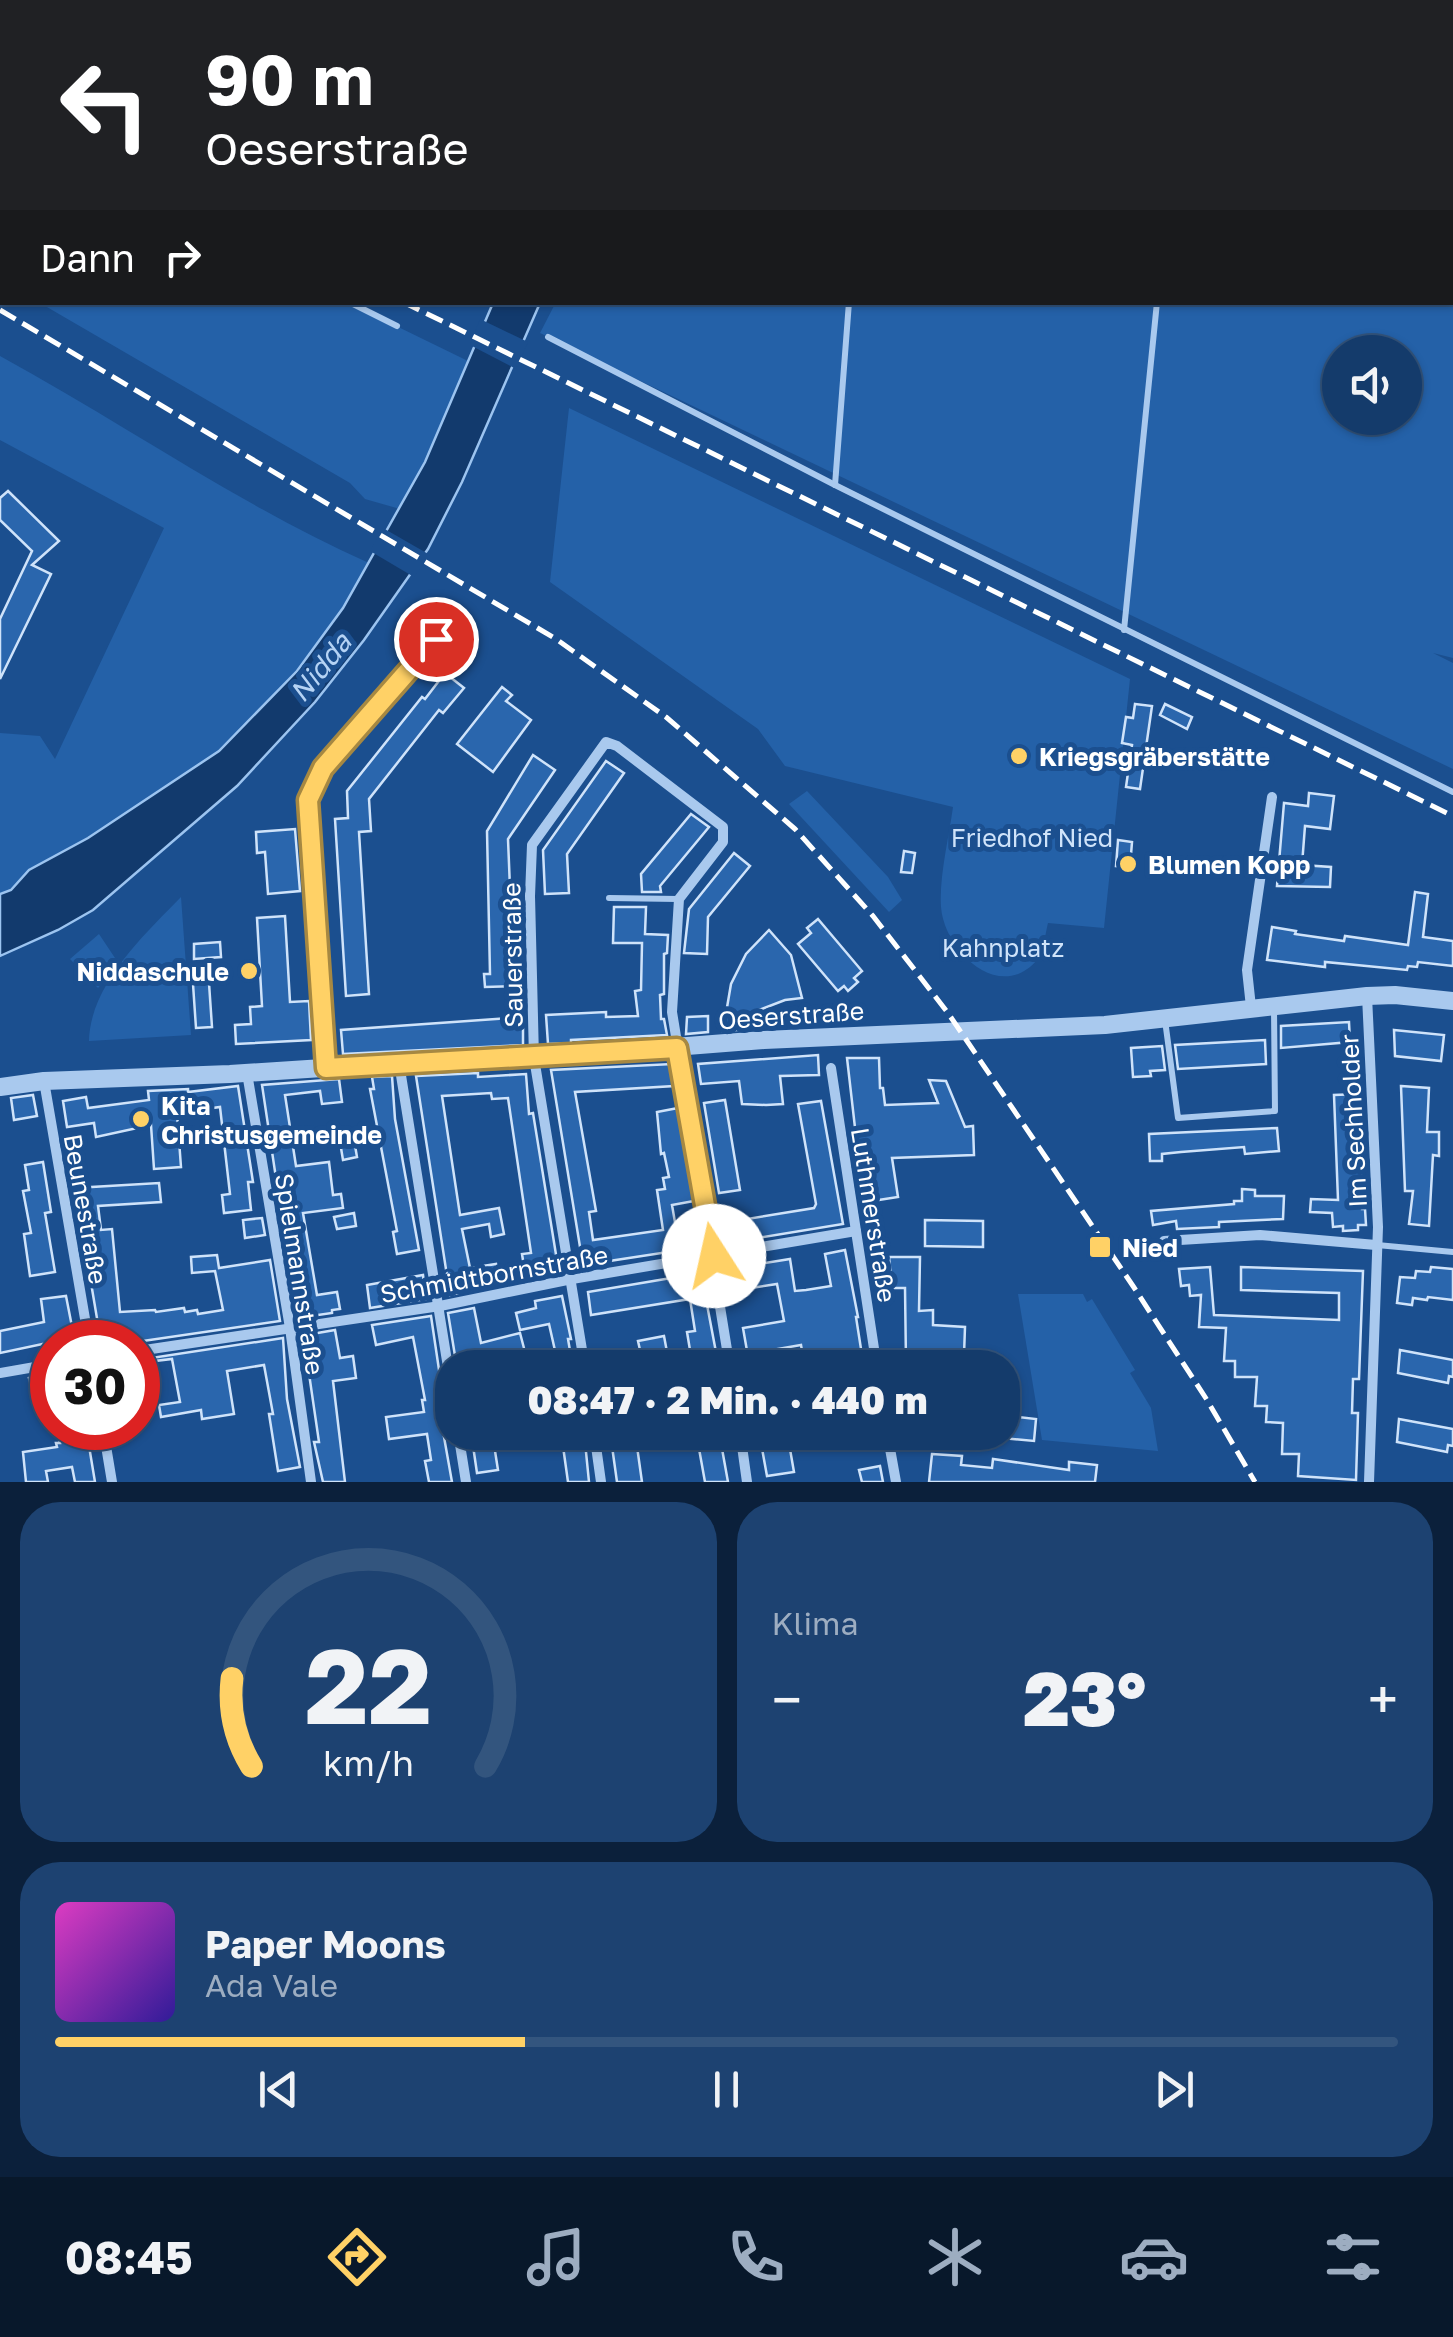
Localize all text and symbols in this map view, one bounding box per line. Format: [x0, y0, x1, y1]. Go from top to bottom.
text: 90 m [205, 36, 374, 120]
icon: left [40, 40, 170, 170]
text: Oeserstraße [205, 121, 468, 175]
icon: right [155, 230, 210, 285]
text: Dann [40, 235, 135, 280]
map controls [1322, 335, 1422, 435]
button: sound [1322, 335, 1422, 435]
pin [394, 597, 479, 682]
icon: arrive [409, 612, 464, 667]
water label: Nidda [282, 625, 358, 708]
place label: Kriegsgräberstätte [1039, 741, 1270, 772]
marker: Kriegsgräberstätte [1008, 745, 1030, 767]
park label: Friedhof Nied [951, 822, 1113, 853]
place label: Blumen Kopp [1148, 849, 1310, 880]
marker: Blumen Kopp [1117, 853, 1139, 875]
street label: Sauerstraße [495, 882, 529, 1028]
park label: Kahnplatz [942, 932, 1064, 963]
place label: Niddaschule [77, 956, 229, 987]
marker: Niddaschule [238, 960, 260, 982]
street label: Oeserstraße [717, 994, 865, 1036]
street label: Im Sechholder [1333, 1033, 1373, 1208]
place label: Kita Christusgemeinde [161, 1090, 382, 1150]
marker: Kita Christusgemeinde [130, 1108, 152, 1130]
street label: Luthmerstraße [845, 1125, 903, 1305]
street label: Beunestraße [58, 1131, 114, 1287]
street label: Spielmannstraße [269, 1171, 331, 1377]
position arrow [662, 1204, 766, 1308]
place label: Nied [1122, 1232, 1178, 1263]
marker: Nied [1087, 1234, 1113, 1260]
street label: Schmidtbornstraße [378, 1239, 610, 1309]
speed limit sign: 30 [30, 1320, 160, 1450]
text: 08:47 · 2 Min. · 440 m [527, 1377, 928, 1422]
text: Klima [772, 1604, 858, 1642]
text: 22 [305, 1622, 432, 1747]
text: 23° [1023, 1652, 1146, 1743]
text: − [772, 1666, 802, 1732]
text: + [1368, 1666, 1398, 1732]
text: km/h [323, 1741, 414, 1784]
text: Paper Moons [205, 1921, 446, 1966]
text: Ada Vale [205, 1966, 338, 2004]
icon: previous [251, 2062, 306, 2117]
icon: pause [699, 2062, 754, 2117]
icon: next [1147, 2062, 1202, 2117]
icon: directions [322, 2222, 392, 2292]
icon: music [521, 2222, 591, 2292]
icon: phone [721, 2222, 791, 2292]
icon: climate [920, 2222, 990, 2292]
icon: car [1119, 2222, 1189, 2292]
icon: filters [1318, 2222, 1388, 2292]
text: 08:45 [65, 2230, 193, 2284]

